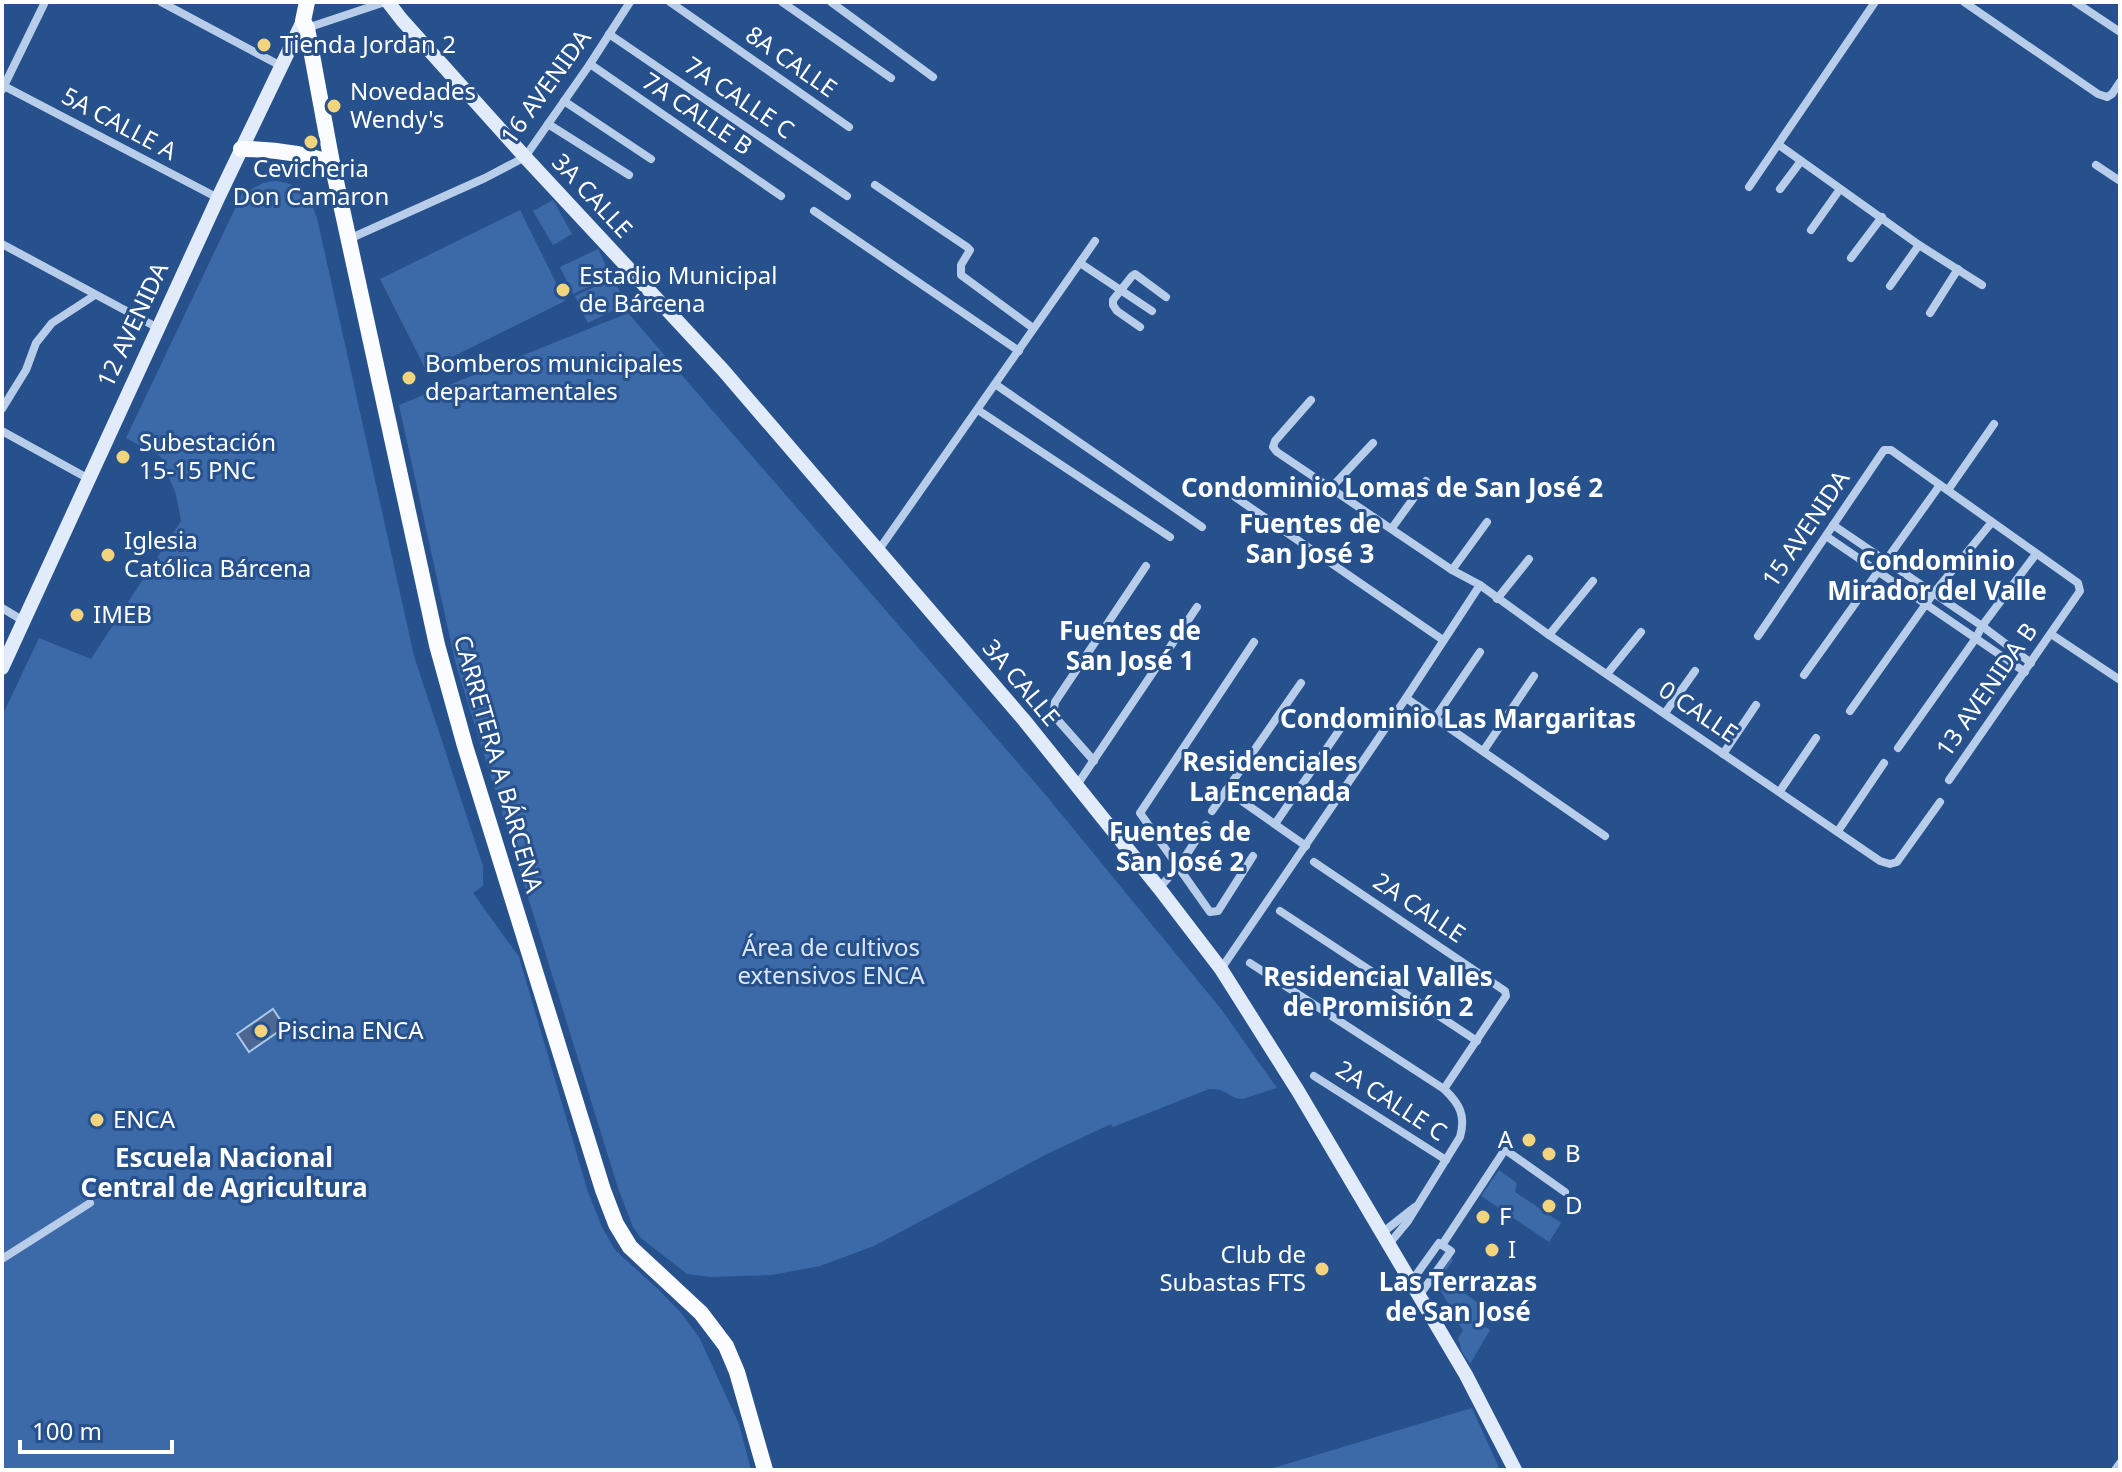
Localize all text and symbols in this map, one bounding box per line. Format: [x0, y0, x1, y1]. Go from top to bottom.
street label: 8A CALLE [740, 17, 844, 104]
street label: 16 AVENIDA [492, 21, 598, 150]
place label: Tienda Jordan 2 [280, 27, 456, 60]
marker: Tienda Jordan 2 [255, 36, 273, 54]
street label: 7A CALLE C [678, 48, 801, 146]
street label: 7A CALLE B [636, 64, 759, 162]
place label: Novedades Wendy's [350, 74, 476, 135]
street label: 5A CALLE A [56, 79, 184, 167]
marker: Novedades Wendy's [325, 97, 343, 115]
marker: Cevicheria Don Camaron [302, 133, 320, 151]
street label: 3A CALLE [545, 146, 641, 244]
place label: Cevicheria Don Camaron [233, 151, 389, 212]
street label: 12 AVENIDA [88, 256, 175, 392]
place label: Estadio Municipal de Bárcena [579, 258, 777, 319]
marker: Estadio Municipal de Bárcena [554, 281, 572, 299]
place label: Bomberos municipales departamentales [425, 346, 683, 407]
marker: Bomberos municipales departamentales [400, 369, 418, 387]
place label: Subestación 15-15 PNC [139, 425, 276, 486]
marker: Subestación 15-15 PNC [114, 448, 132, 466]
street label: 15 AVENIDA [1753, 463, 1856, 593]
district label: Condominio Lomas de San José 2 [1181, 469, 1603, 505]
district label: Fuentes de San José 3 [1239, 505, 1381, 571]
place label: Iglesia Católica Bárcena [124, 523, 311, 584]
district label: Condominio Mirador del Valle [1827, 542, 2047, 608]
marker: Iglesia Católica Bárcena [99, 546, 117, 564]
place label: IMEB [93, 597, 152, 630]
marker: IMEB [68, 606, 86, 624]
district label: Fuentes de San José 1 [1059, 612, 1201, 678]
street label: 13 AVENIDA B [1927, 616, 2044, 763]
street label: CARRETERA A BÁRCENA [447, 631, 552, 897]
street label: 3A CALLE [976, 631, 1068, 733]
street label: 0 CALLE [1653, 672, 1745, 749]
district label: Condominio Las Margaritas [1280, 700, 1636, 736]
district label: Residenciales La Encenada [1182, 743, 1358, 809]
district label: Fuentes de San José 2 [1109, 813, 1251, 879]
street label: 2A CALLE [1367, 864, 1472, 950]
park label: Área de cultivos extensivos ENCA [737, 930, 925, 991]
district label: Residencial Valles de Promisión 2 [1263, 958, 1493, 1024]
place label: Piscina ENCA [277, 1013, 424, 1046]
marker: Piscina ENCA [252, 1022, 270, 1040]
street label: 2A CALLE C [1330, 1052, 1454, 1148]
place label: ENCA [113, 1102, 176, 1135]
marker: ENCA [88, 1111, 106, 1129]
place label: A [1498, 1122, 1514, 1155]
marker: A [1520, 1131, 1538, 1149]
place label: B [1565, 1136, 1581, 1169]
district label: Escuela Nacional Central de Agricultura [80, 1139, 368, 1205]
marker: B [1540, 1145, 1558, 1163]
place label: D [1565, 1188, 1583, 1221]
marker: D [1540, 1197, 1558, 1215]
place label: F [1499, 1199, 1511, 1232]
marker: F [1474, 1208, 1492, 1226]
place label: I [1508, 1232, 1516, 1265]
place label: Club de Subastas FTS [1159, 1237, 1306, 1298]
marker: I [1483, 1241, 1501, 1259]
marker: Club de Subastas FTS [1313, 1260, 1331, 1278]
district label: Las Terrazas de San José [1379, 1263, 1537, 1329]
scale bar [20, 1404, 172, 1454]
text: 100 m [32, 1414, 102, 1447]

